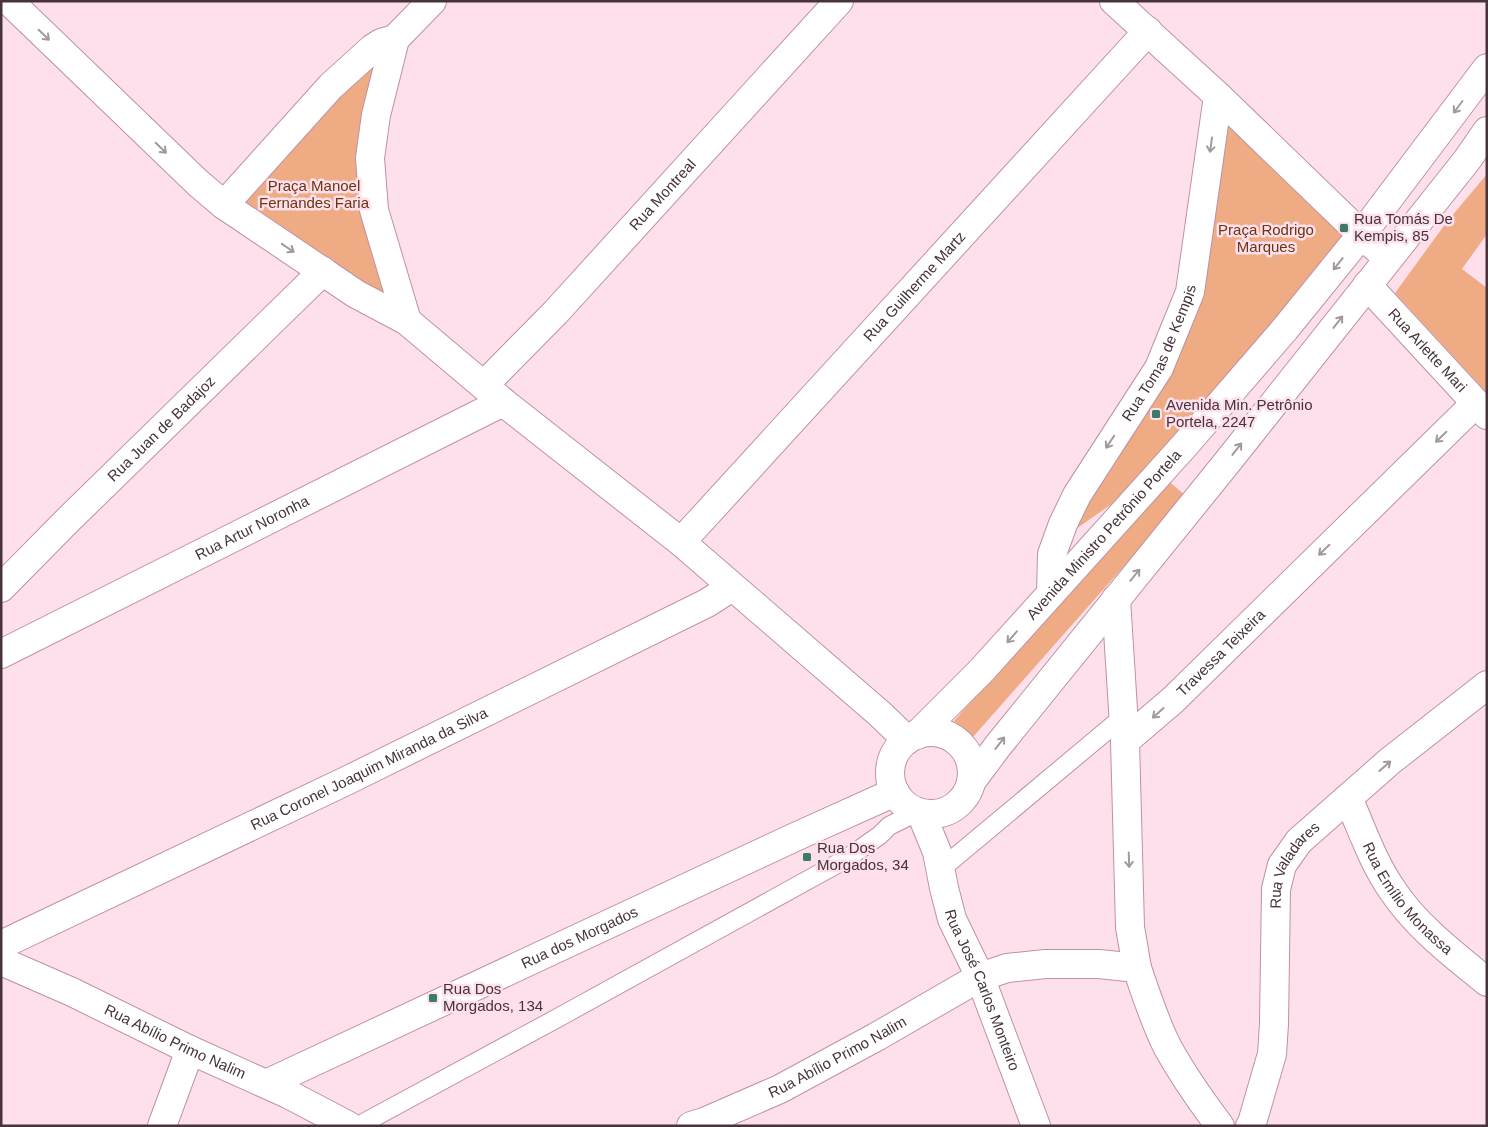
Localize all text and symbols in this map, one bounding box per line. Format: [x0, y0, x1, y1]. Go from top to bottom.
one-way arrow [38, 29, 50, 41]
one-way arrow [1452, 100, 1463, 113]
one-way arrow [1206, 136, 1216, 152]
one-way arrow [155, 142, 168, 154]
street label: Rua Montreal [626, 155, 699, 233]
park label: Praça Manoel Fernandes Faria [259, 177, 370, 211]
place label: Rua Tomás De Kempis, 85 [1354, 210, 1453, 244]
park label: Praça Rodrigo Marques [1218, 221, 1314, 255]
marker: Rua Tomás De Kempis, 85 [1338, 222, 1350, 234]
street label: Rua Guilherme Martz [860, 228, 968, 345]
one-way arrow [281, 243, 295, 253]
one-way arrow [1332, 258, 1343, 271]
street label: Rua Tomas de Kempis [1118, 284, 1199, 424]
street label: Rua Arlette Mari [1385, 305, 1470, 395]
one-way arrow [1332, 315, 1343, 328]
street label: Rua Juan de Badajoz [104, 372, 218, 485]
place label: Avenida Min. Petrônio Portela, 2247 [1166, 396, 1312, 430]
marker: Avenida Min. Petrônio Portela, 2247 [1150, 408, 1162, 420]
one-way arrow [1435, 431, 1447, 443]
one-way arrow [1105, 435, 1115, 449]
one-way arrow [1232, 443, 1243, 456]
street label: Avenida Ministro Petrônio Portela [1023, 446, 1185, 623]
street label: Rua Artur Noronha [192, 492, 312, 563]
one-way arrow [1318, 544, 1331, 556]
one-way arrow [1129, 569, 1140, 582]
street label: Travessa Teixeira [1173, 605, 1269, 700]
one-way arrow [1006, 630, 1018, 643]
street label: Rua Coronel Joaquim Miranda da Silva [248, 703, 491, 833]
one-way arrow [1152, 707, 1165, 719]
one-way arrow [995, 737, 1006, 750]
one-way arrow [1378, 760, 1391, 771]
street label: Rua Valadares [1267, 818, 1323, 909]
place label: Rua Dos Morgados, 34 [817, 839, 909, 873]
street label: Rua Emílio Monassa [1360, 839, 1457, 958]
marker: Rua Dos Morgados, 34 [801, 851, 813, 863]
one-way arrow [1124, 852, 1133, 868]
street label: Rua dos Morgados [518, 903, 640, 972]
street label: Rua José Carlos Monteiro [942, 907, 1023, 1073]
place label: Rua Dos Morgados, 134 [443, 980, 543, 1014]
marker: Rua Dos Morgados, 134 [427, 992, 439, 1004]
street label: Rua Abílio Primo Nalim [102, 1000, 249, 1082]
street label: Rua Abílio Primo Nalim [766, 1012, 909, 1101]

